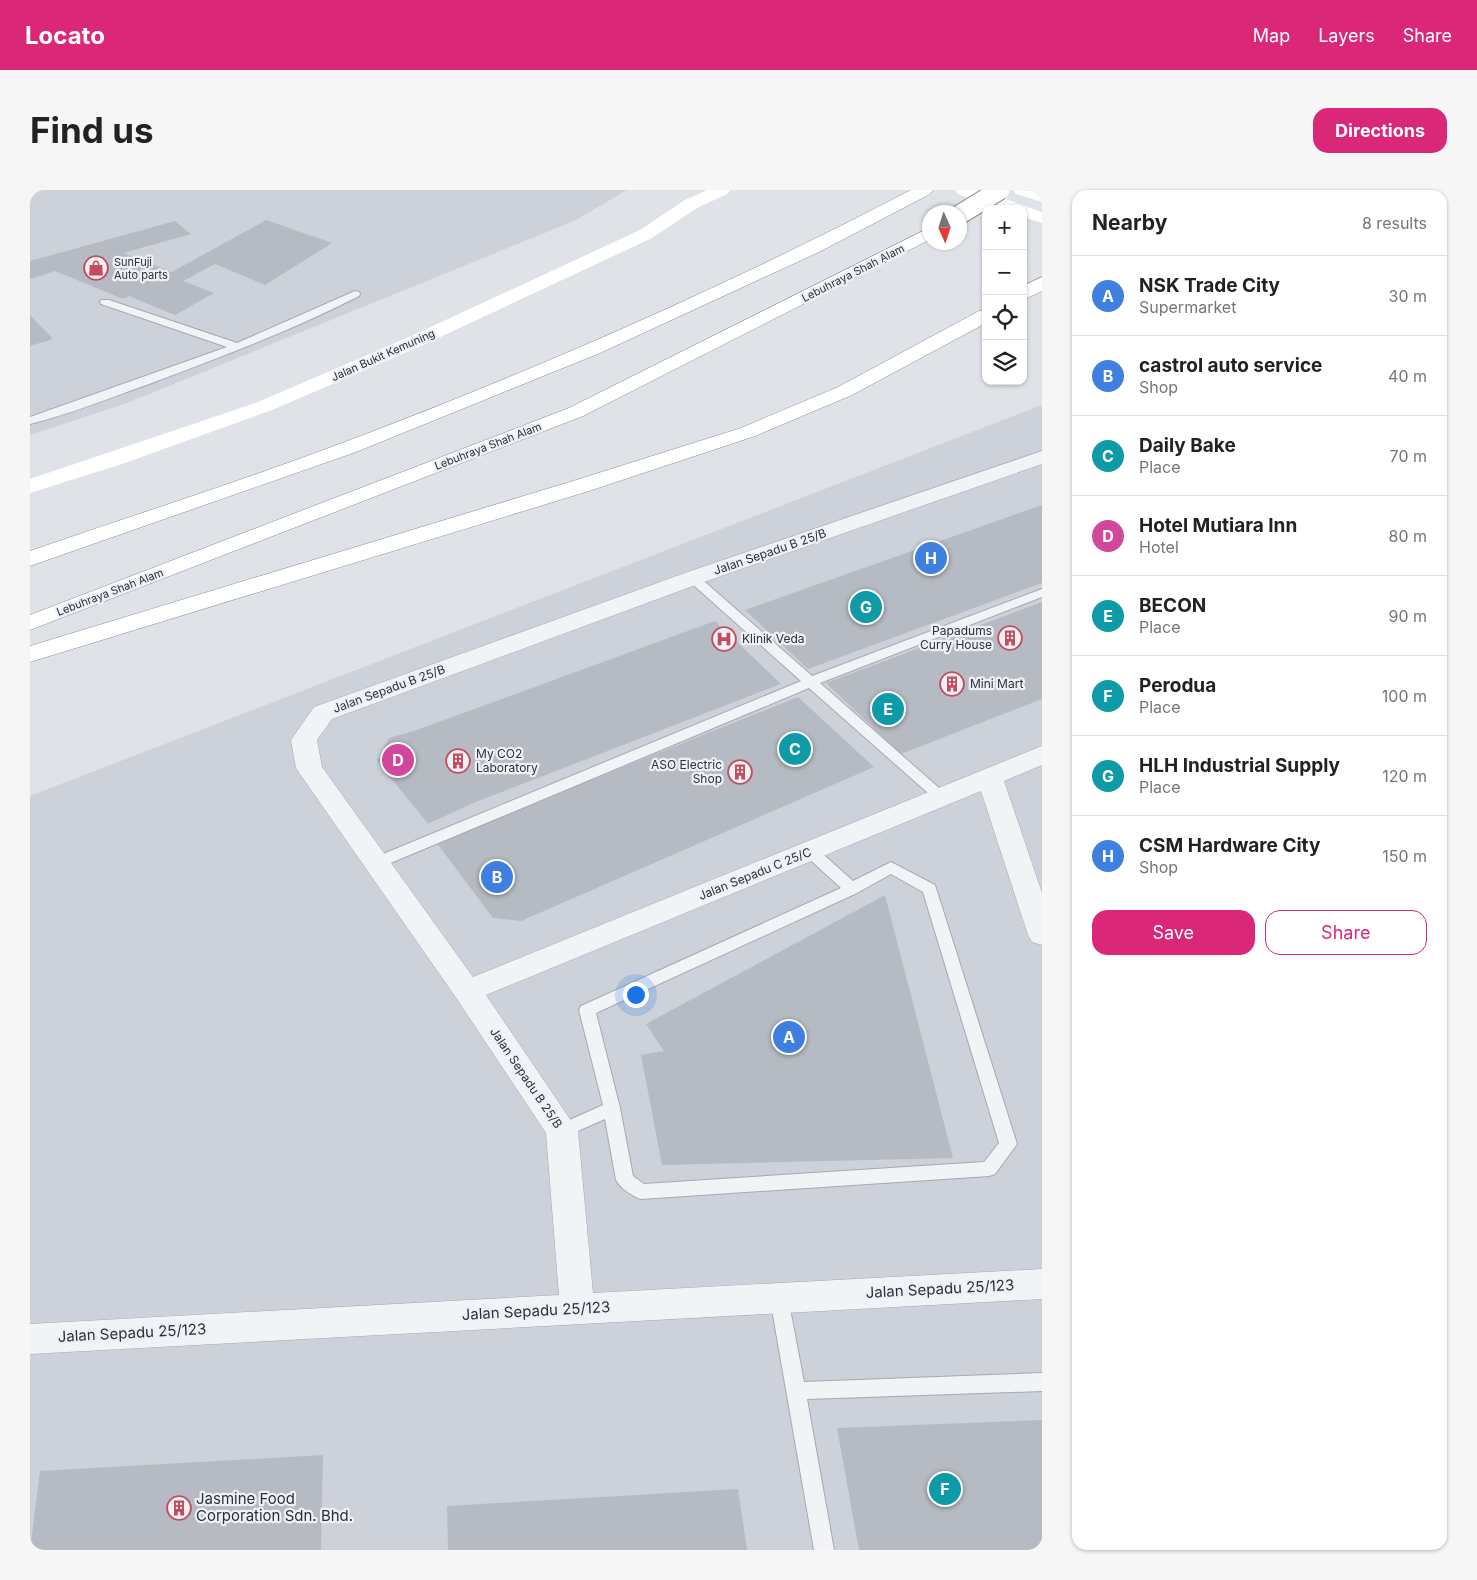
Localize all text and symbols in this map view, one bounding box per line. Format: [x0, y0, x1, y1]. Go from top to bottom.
text: Locato [25, 21, 105, 50]
text: Map [1253, 25, 1290, 46]
text: Layers [1318, 25, 1375, 46]
text: Share [1403, 25, 1452, 46]
button: Directions [1313, 108, 1447, 153]
text: Find us [30, 109, 154, 151]
north arrow [922, 205, 967, 250]
map controls [982, 205, 1027, 385]
button: + [982, 205, 1027, 250]
text: Nearby [1092, 210, 1167, 235]
text: 8 results [1362, 213, 1427, 233]
street label: Lebuhraya Shah Alam [799, 241, 907, 305]
button: − [982, 250, 1027, 295]
shop icon: SunFuji Auto parts [83, 255, 109, 281]
place label: SunFuji Auto parts [114, 255, 168, 282]
text: NSK Trade City [1139, 274, 1280, 297]
text: A [1102, 286, 1114, 306]
text: 30 m [1389, 286, 1427, 306]
button: locate [982, 295, 1027, 340]
text: Supermarket [1139, 297, 1236, 317]
street label: Jalan Bukit Kemuning [329, 326, 437, 384]
button: layers [982, 340, 1027, 385]
text: castrol auto service [1139, 354, 1322, 377]
text: B [1103, 366, 1113, 386]
text: 40 m [1388, 366, 1427, 386]
text: Shop [1139, 377, 1178, 397]
street label: Lebuhraya Shah Alam [433, 419, 543, 473]
text: Daily Bake [1139, 434, 1236, 457]
text: C [1102, 446, 1114, 466]
text: 70 m [1390, 446, 1427, 466]
text: Place [1139, 457, 1181, 477]
text: Hotel Mutiara Inn [1139, 514, 1297, 537]
street label: Jalan Sepadu B 25/B [711, 525, 828, 578]
text: D [1102, 526, 1114, 546]
text: 80 m [1388, 526, 1427, 546]
text: Hotel [1139, 537, 1179, 557]
pin: H [915, 539, 947, 577]
street label: Lebuhraya Shah Alam [55, 565, 165, 619]
pin: G [850, 588, 882, 626]
text: BECON [1139, 594, 1206, 617]
text: E [1103, 606, 1113, 626]
text: 90 m [1388, 606, 1427, 626]
text: Place [1139, 617, 1181, 637]
place label: Papadums Curry House [920, 623, 992, 652]
building icon: Papadums Curry House [997, 625, 1023, 651]
hospital icon: Klinik Veda [711, 626, 737, 652]
place label: Klinik Veda [742, 631, 805, 646]
street label: Jalan Sepadu B 25/B [331, 661, 447, 716]
building icon: Mini Mart [939, 671, 965, 697]
text: Perodua [1139, 674, 1216, 697]
place label: Mini Mart [970, 676, 1023, 691]
text: F [1103, 686, 1113, 706]
text: 100 m [1382, 686, 1427, 706]
pin: E [872, 690, 904, 728]
text: Place [1139, 697, 1181, 717]
pin: C [779, 730, 811, 768]
pin: D [382, 741, 414, 779]
place label: My CO2 Laboratory [476, 746, 538, 775]
building icon: My CO2 Laboratory [445, 748, 471, 774]
text: HLH Industrial Supply [1139, 754, 1340, 777]
place label: ASO Electric Shop [651, 757, 722, 786]
building icon: ASO Electric Shop [727, 759, 753, 785]
text: G [1102, 766, 1114, 786]
text: 120 m [1382, 766, 1427, 786]
text: Place [1139, 777, 1181, 797]
text: CSM Hardware City [1139, 834, 1320, 857]
street label: Jalan Sepadu C 25/C [696, 844, 814, 903]
text: H [1102, 846, 1114, 866]
text: 150 m [1382, 846, 1427, 866]
text: Shop [1139, 857, 1178, 877]
pin: B [481, 858, 513, 896]
button: Save [1092, 910, 1255, 955]
button: Share [1265, 910, 1427, 955]
your location [623, 982, 649, 1008]
pin: A [773, 1018, 805, 1056]
street label: Jalan Sepadu B 25/B [487, 1024, 566, 1131]
street label: Jalan Sepadu 25/123 [865, 1275, 1015, 1302]
street label: Jalan Sepadu 25/123 [461, 1297, 611, 1324]
street label: Jalan Sepadu 25/123 [57, 1319, 207, 1346]
pin: F [929, 1470, 961, 1508]
place label: Jasmine Food Corporation Sdn. Bhd. [196, 1489, 353, 1525]
building icon: Jasmine Food Corporation Sdn. Bhd. [166, 1495, 192, 1521]

